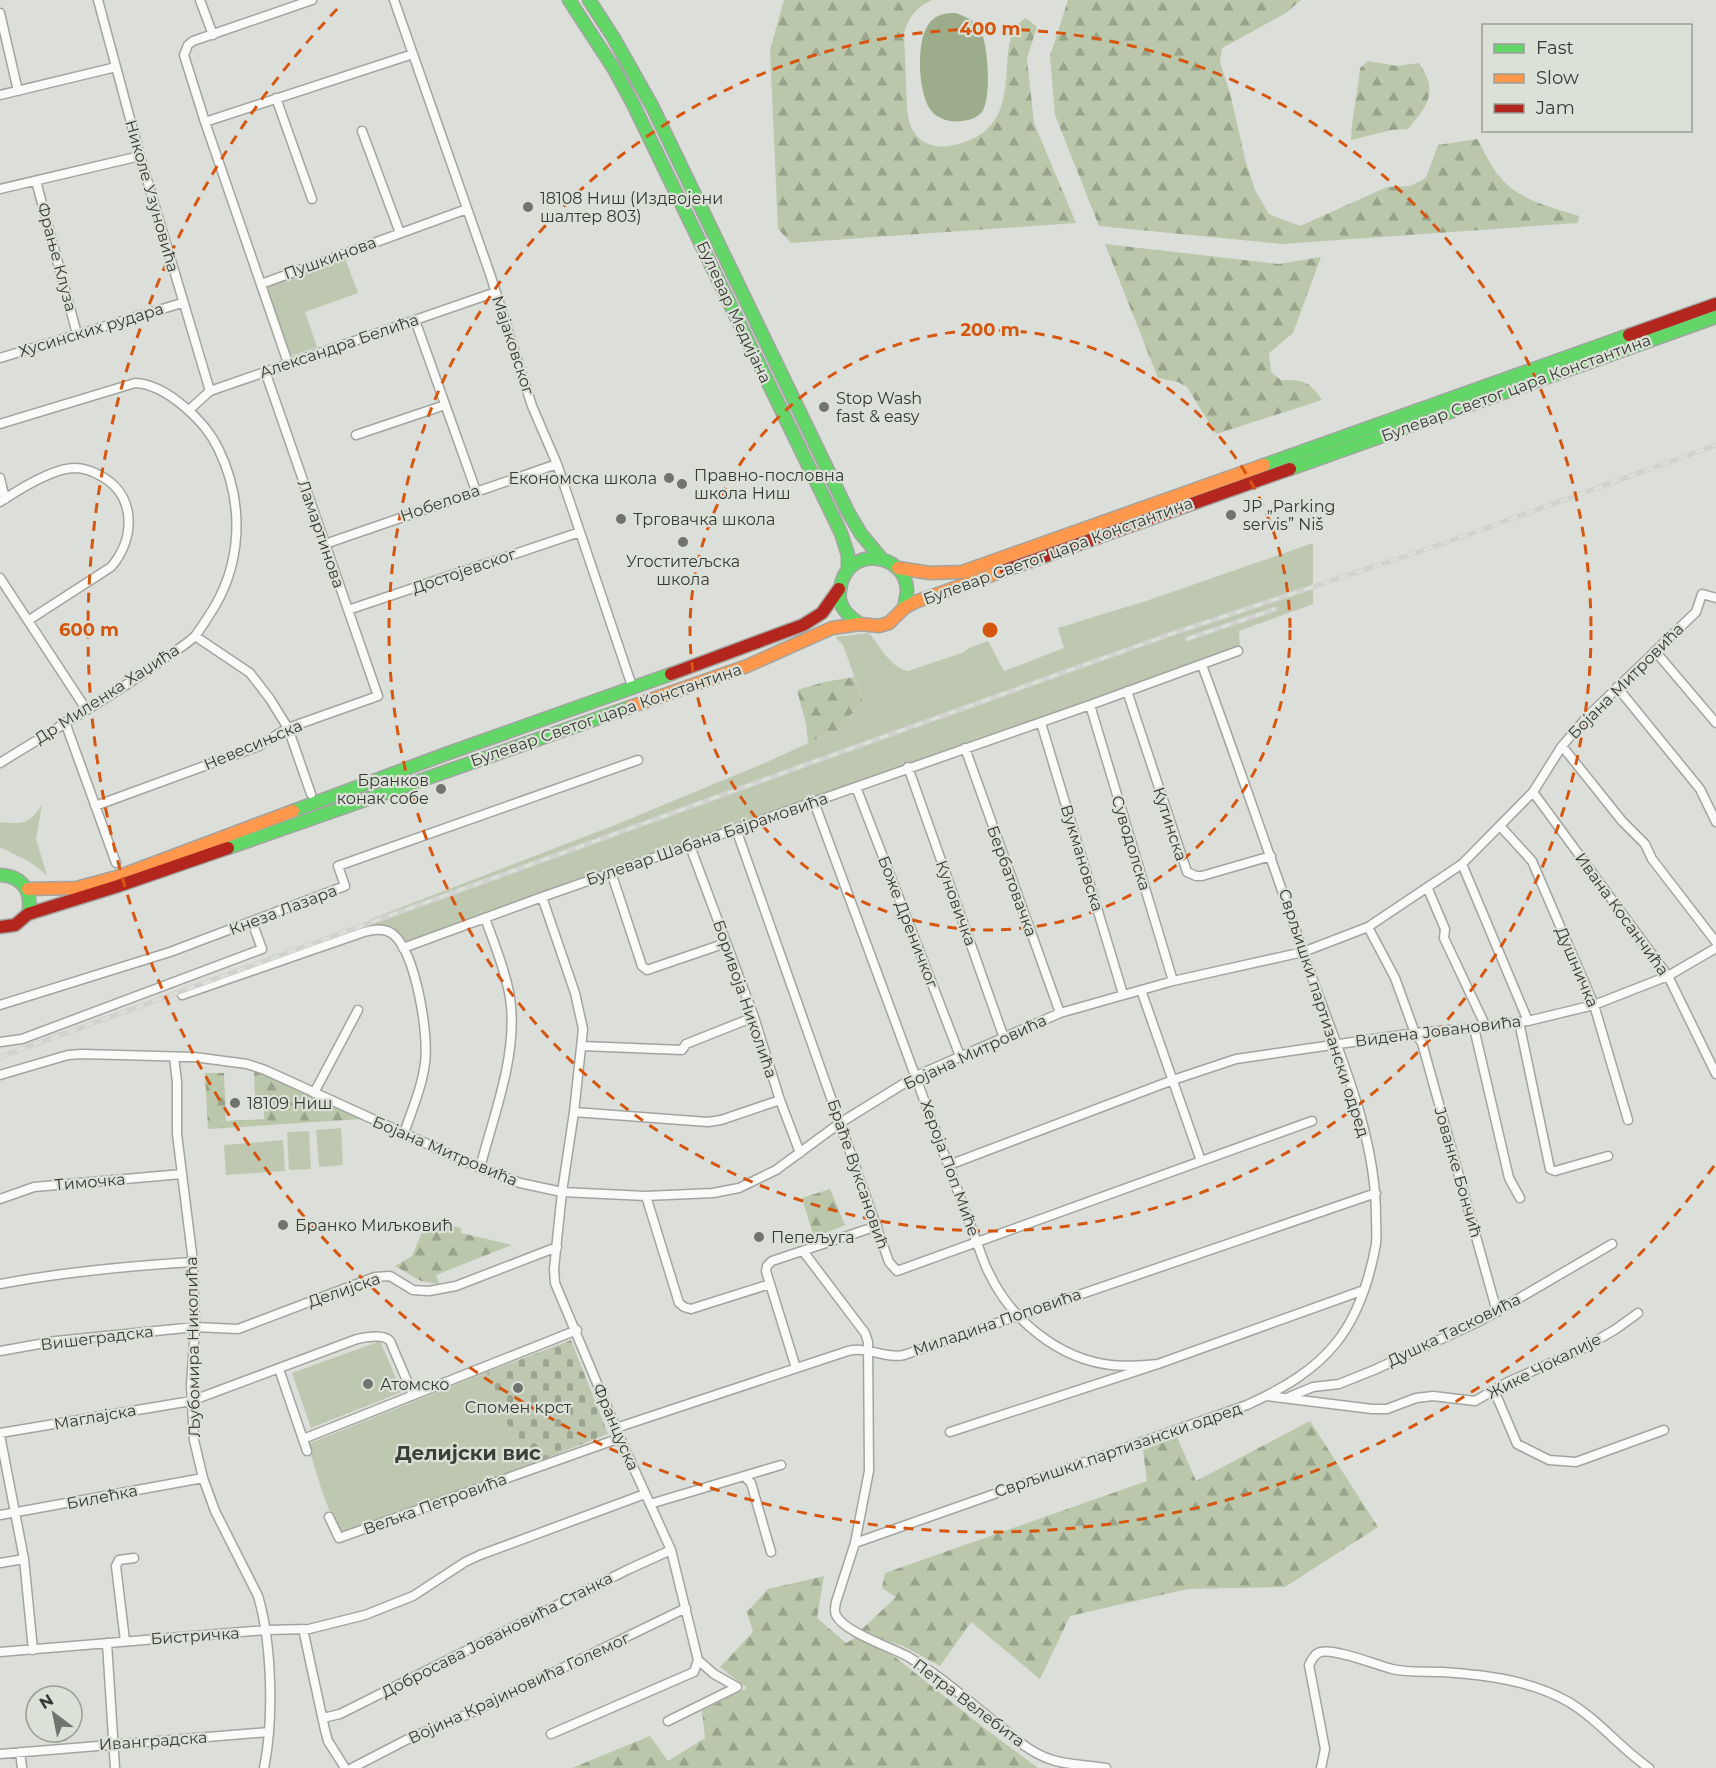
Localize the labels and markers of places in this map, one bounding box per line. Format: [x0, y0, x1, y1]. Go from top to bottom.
place label: 18108 Ниш (Издвојени шалтер 803) [540, 189, 723, 226]
marker: 18108 Ниш (Издвојени шалтер 803) [521, 200, 535, 214]
place label: Stop Wash fast & easy [836, 389, 922, 426]
marker: Stop Wash fast & easy [817, 400, 831, 414]
place label: Правно-пословна школа Ниш [694, 466, 844, 503]
place label: Економска школа [509, 469, 657, 488]
marker: Економска школа [662, 471, 676, 485]
marker: Правно-пословна школа Ниш [675, 477, 689, 491]
place label: JP „Parking servis” Niš [1242, 497, 1335, 534]
marker: JP „Parking servis” Niš [1224, 508, 1238, 522]
place label: Трговачка школа [633, 510, 775, 529]
marker: Трговачка школа [614, 512, 628, 526]
marker: Угоститељска школа [676, 535, 690, 549]
place label: Угоститељска школа [626, 552, 740, 589]
centre of rings [980, 620, 1000, 640]
place label: Бранков конак собе [337, 771, 429, 808]
marker: Бранков конак собе [434, 782, 448, 796]
place label: 18109 Ниш [247, 1094, 332, 1113]
marker: 18109 Ниш [228, 1096, 242, 1110]
place label: Бранко Миљковић [295, 1216, 453, 1235]
marker: Бранко Миљковић [276, 1218, 290, 1232]
place label: Пепељуга [771, 1228, 855, 1247]
marker: Пепељуга [752, 1230, 766, 1244]
place label: Атомско [380, 1375, 449, 1394]
marker: Атомско [361, 1377, 375, 1391]
marker: Спомен крст [511, 1381, 525, 1395]
place label: Спомен крст [465, 1398, 572, 1417]

